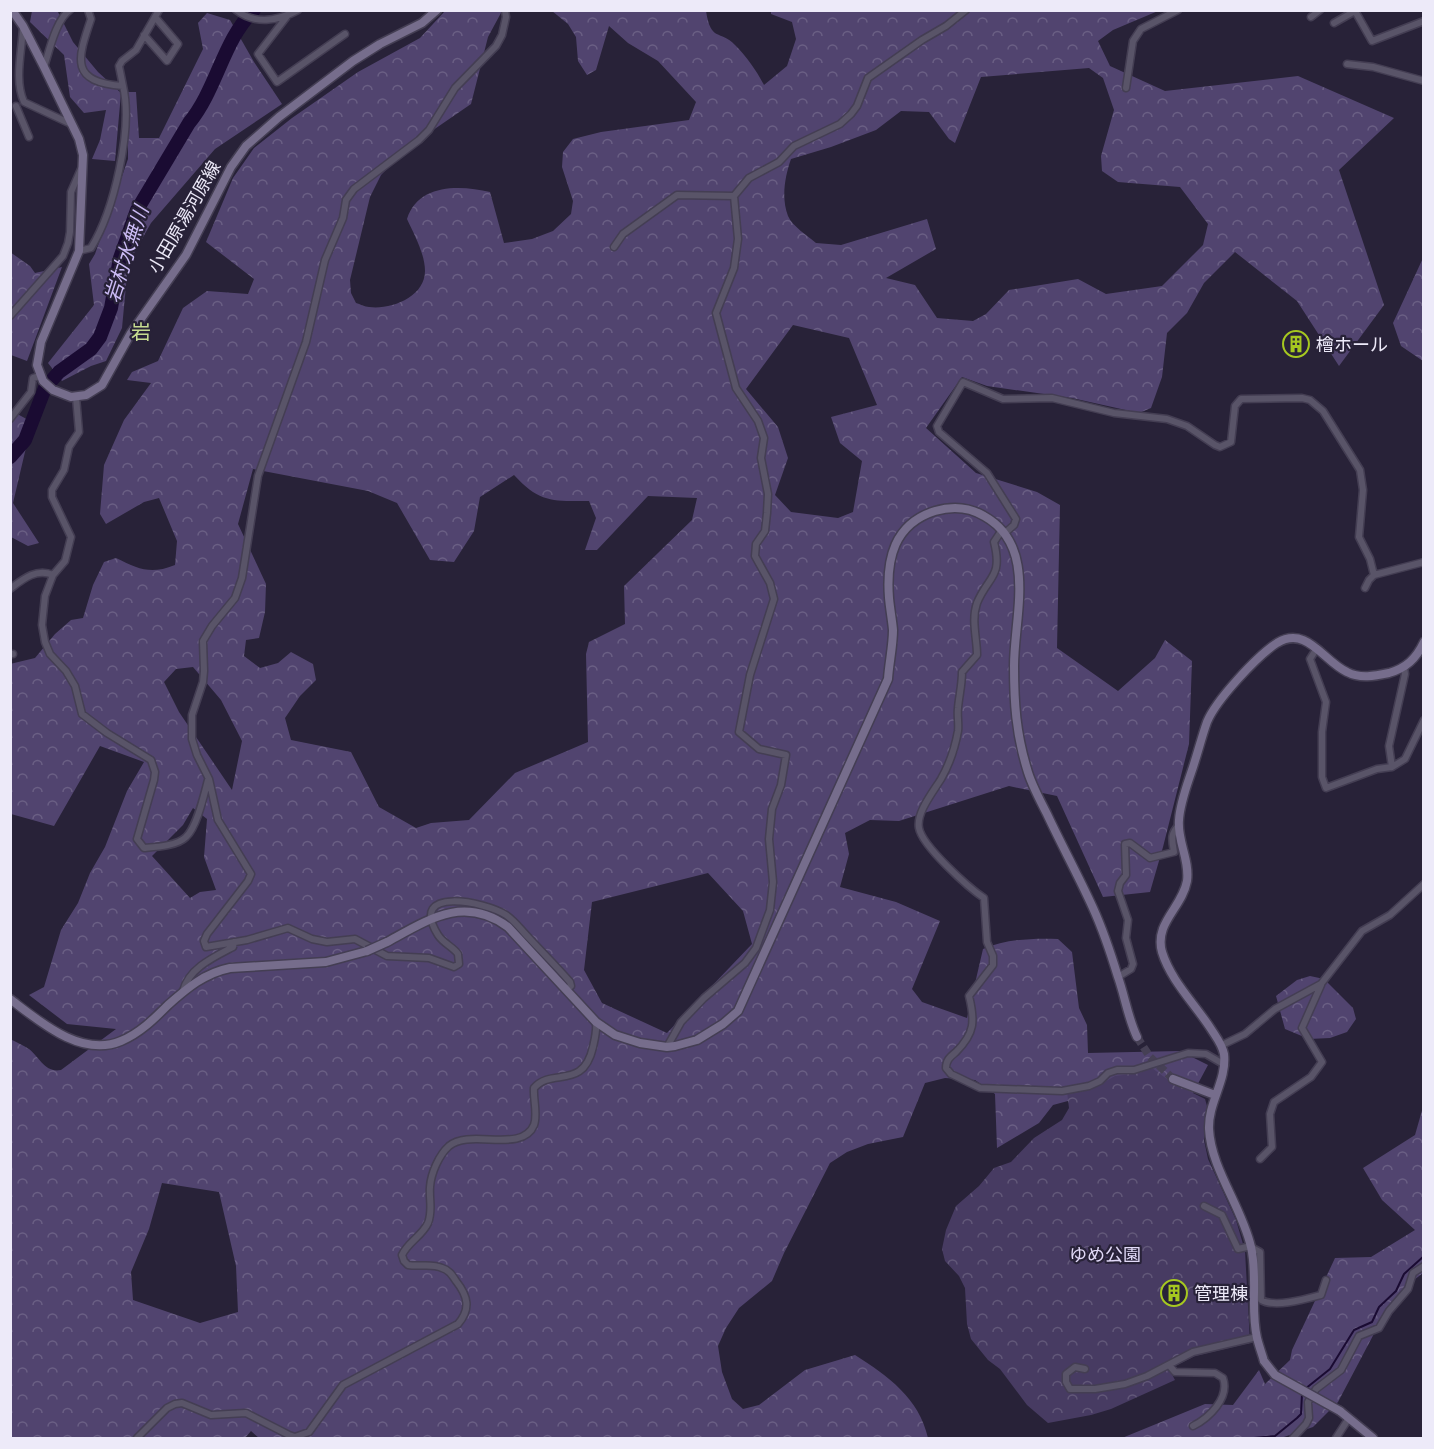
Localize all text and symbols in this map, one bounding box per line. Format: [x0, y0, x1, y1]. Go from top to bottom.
street label: 小田原湯河原線 [142, 156, 226, 278]
water label: 岩村水無川 [98, 200, 155, 306]
district label: 岩 [131, 318, 151, 345]
building icon: 檜ホール [1281, 329, 1311, 359]
place label: 檜ホール [1316, 332, 1388, 357]
park label: ゆめ公園 [1069, 1242, 1141, 1267]
building icon: 管理棟 [1159, 1278, 1189, 1308]
place label: 管理棟 [1194, 1281, 1248, 1306]

